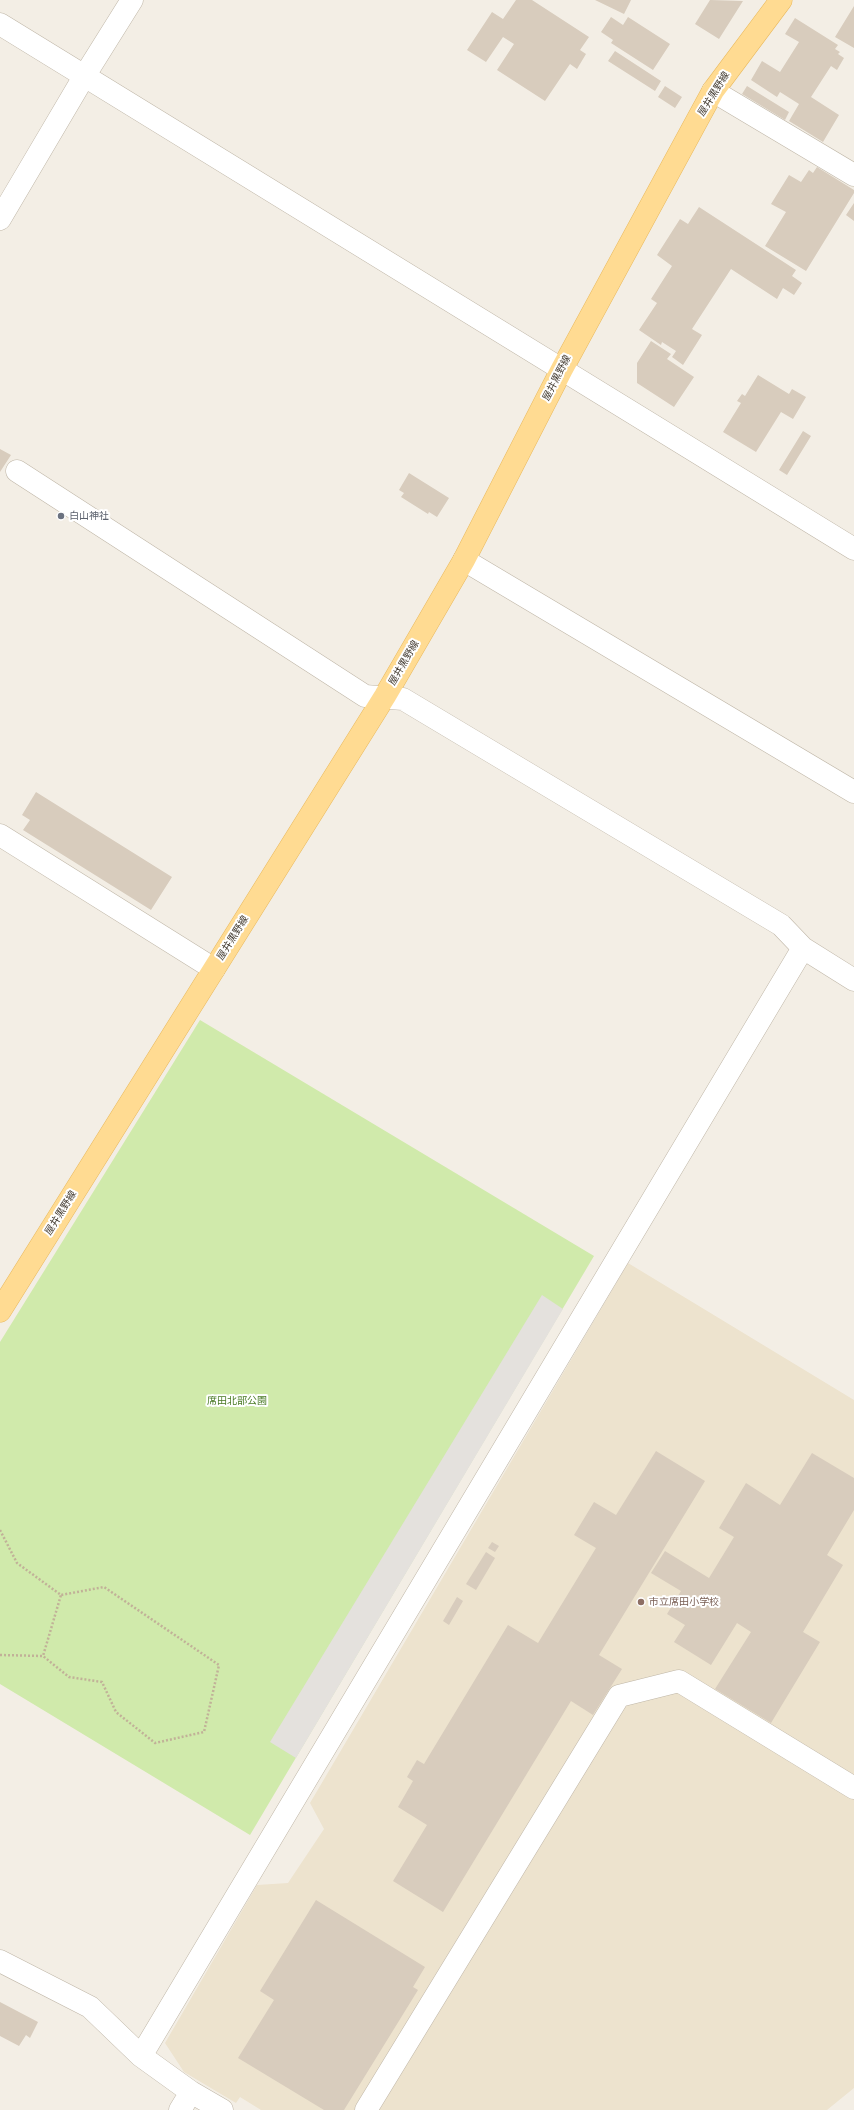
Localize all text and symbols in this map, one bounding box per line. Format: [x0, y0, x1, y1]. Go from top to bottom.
street label: 屋井黒野線 [696, 70, 732, 118]
street label: 屋井黒野線 [540, 353, 574, 403]
place label: 白山神社 [69, 510, 109, 522]
marker: 白山神社 [56, 511, 66, 521]
street label: 屋井黒野線 [386, 638, 422, 688]
street label: 屋井黒野線 [215, 914, 251, 962]
street label: 屋井黒野線 [43, 1189, 79, 1237]
park label: 席田北部公園 [207, 1395, 267, 1407]
place label: 市立席田小学校 [649, 1596, 719, 1608]
marker: 市立席田小学校 [636, 1597, 646, 1607]

